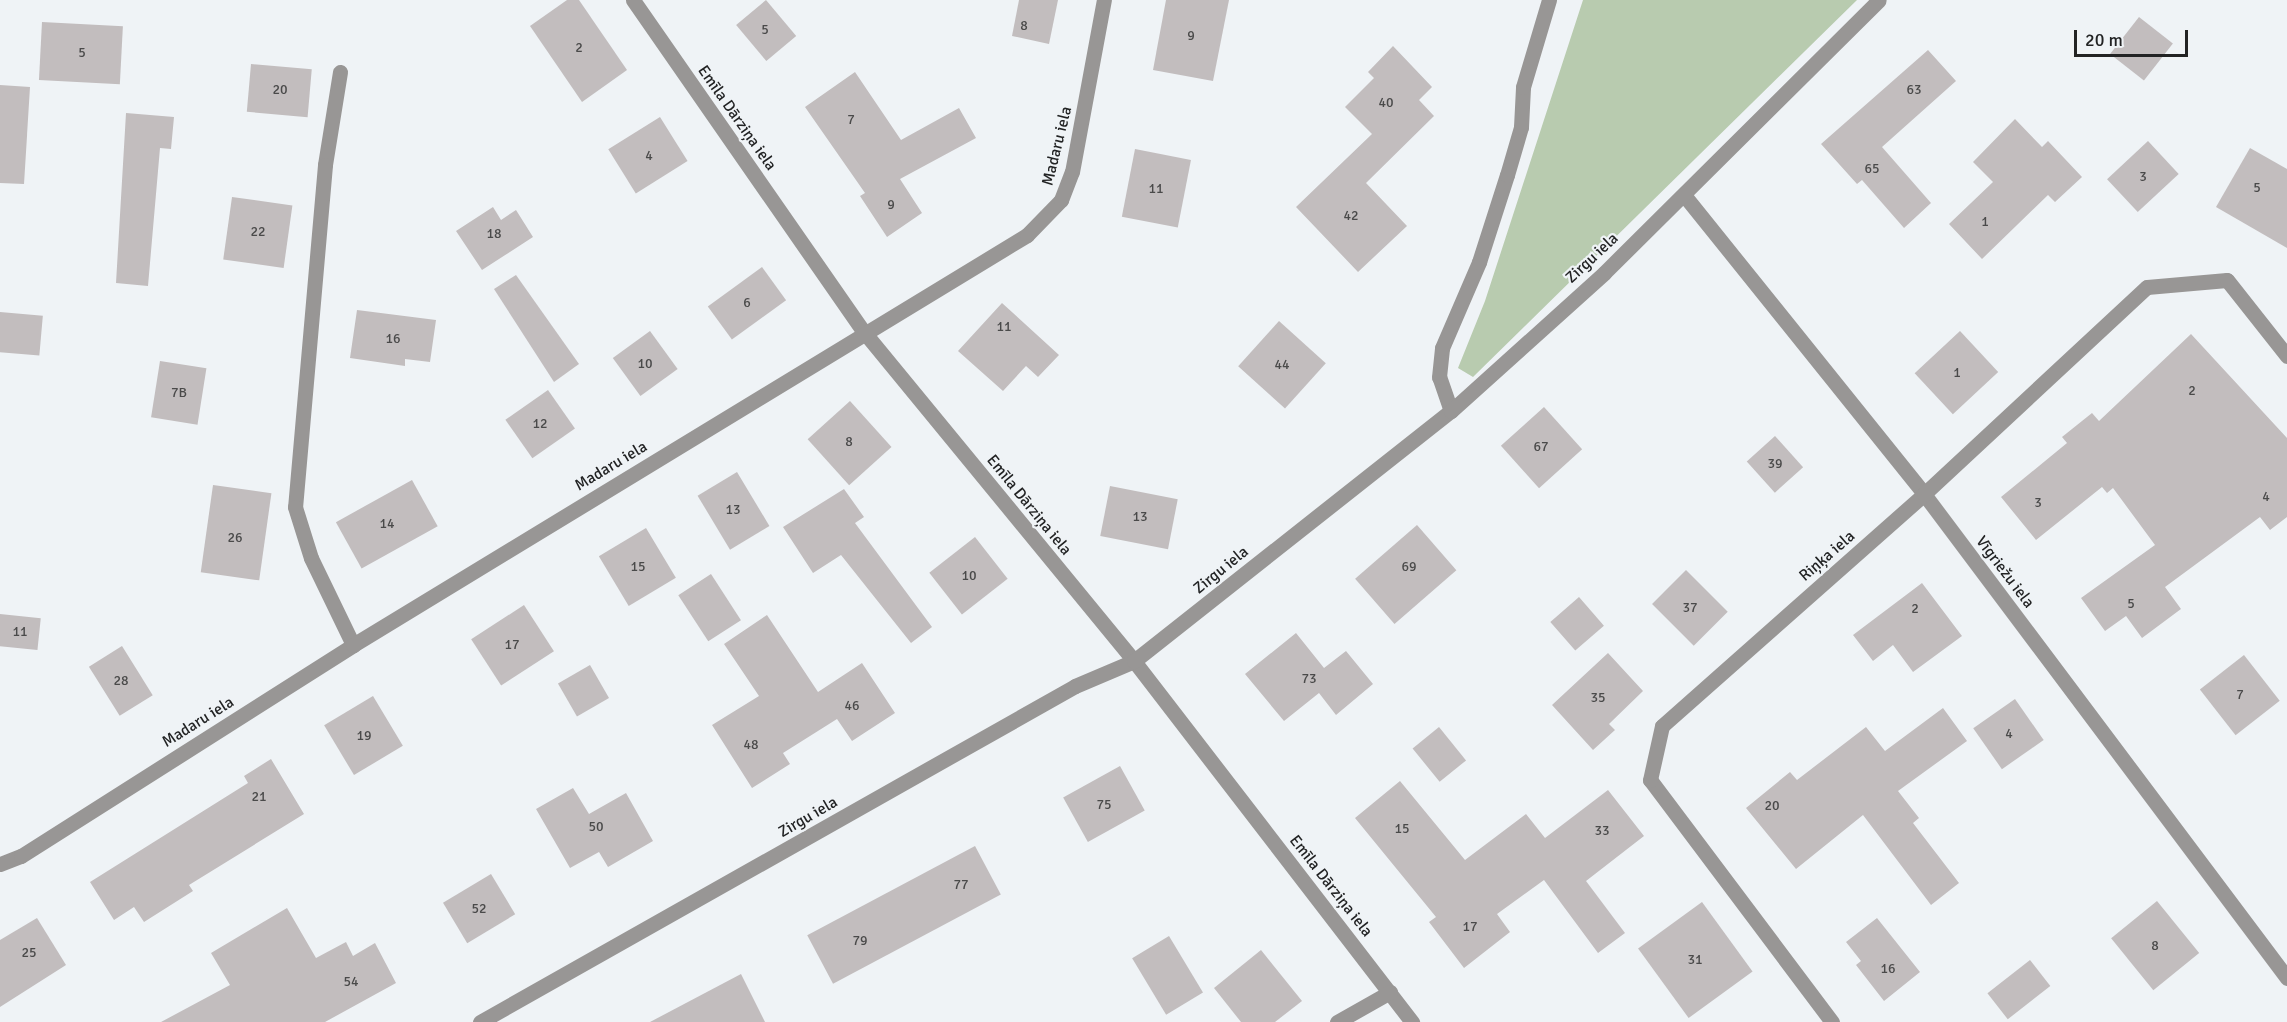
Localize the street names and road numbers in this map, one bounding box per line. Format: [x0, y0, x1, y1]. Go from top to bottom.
street label: Emīla Dārziņa iela [694, 62, 780, 174]
street label: Madaru iela [1038, 104, 1076, 188]
street label: Zirgu iela [1562, 229, 1622, 287]
street label: Madaru iela [571, 437, 651, 495]
street label: Emīla Dārziņa iela [983, 451, 1075, 559]
street label: Riņķa iela [1795, 527, 1859, 585]
street label: Vīgriežu iela [1972, 532, 2038, 612]
street label: Zirgu iela [1190, 542, 1252, 598]
street label: Madaru iela [159, 692, 237, 752]
street label: Zirgu iela [775, 792, 841, 842]
street label: Emīla Dārziņa iela [1285, 831, 1377, 941]

